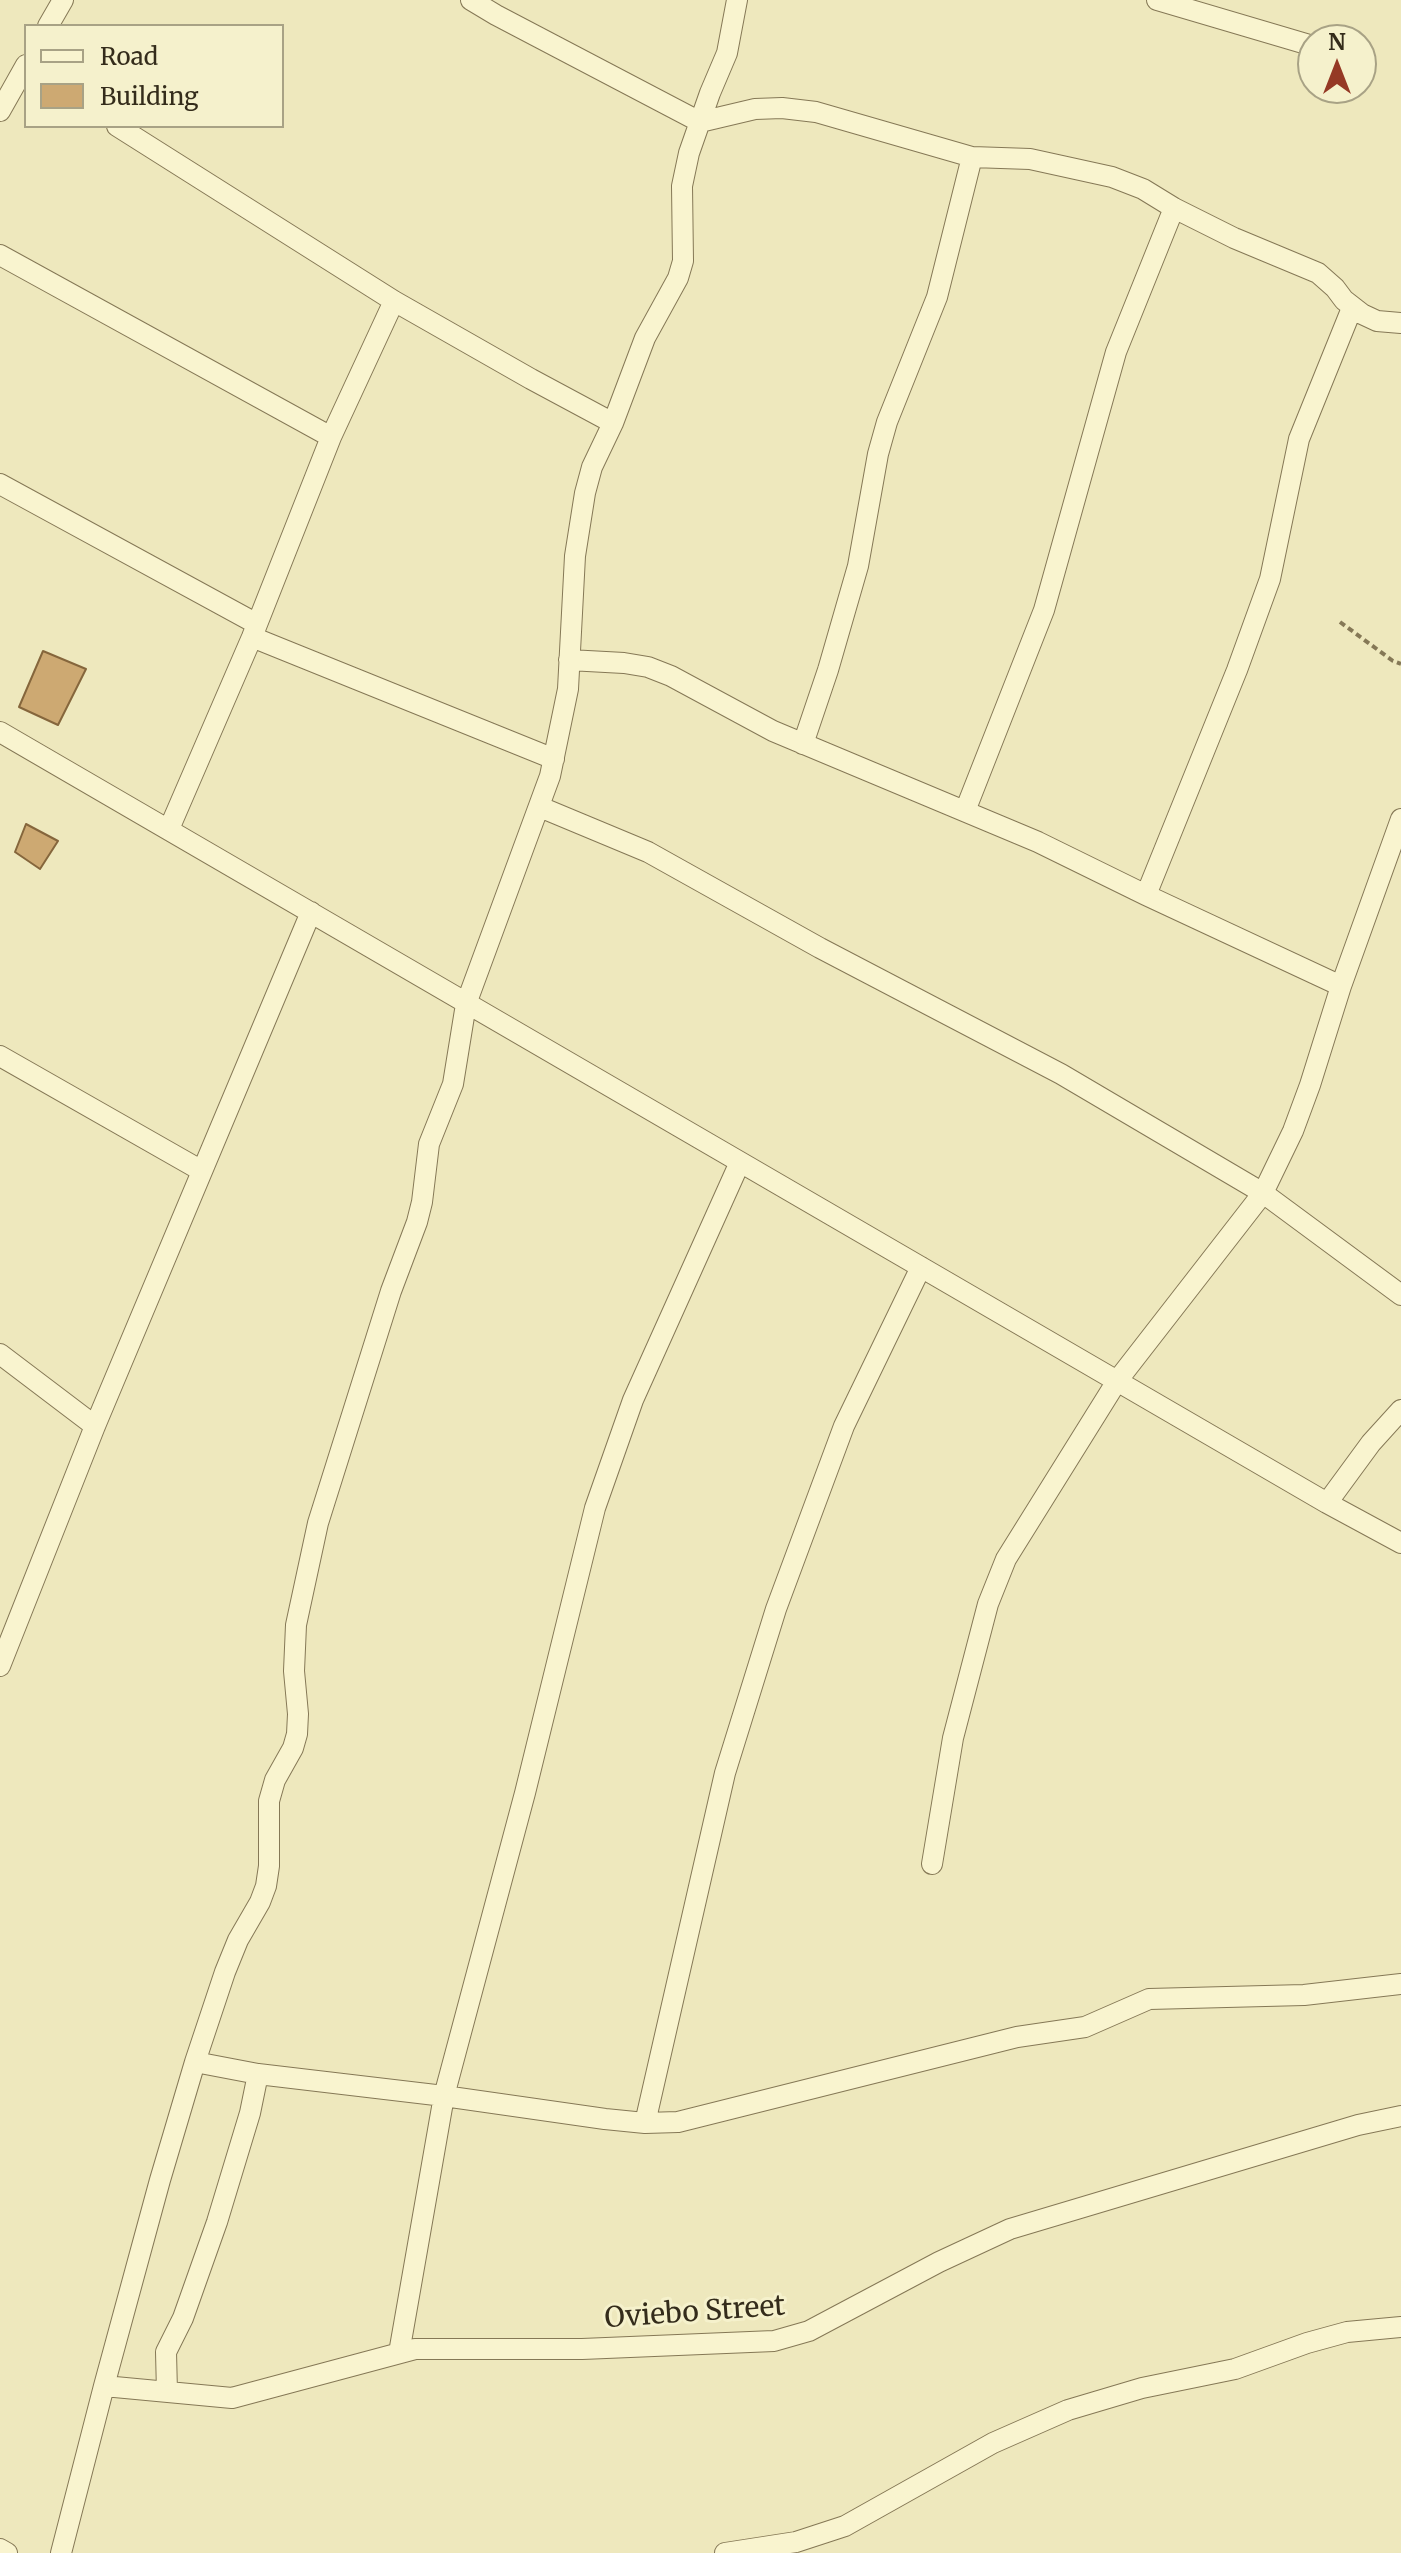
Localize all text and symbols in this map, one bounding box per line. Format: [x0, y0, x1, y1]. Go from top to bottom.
legend [24, 24, 284, 128]
north arrow [1297, 24, 1377, 104]
text: N [1328, 28, 1346, 56]
text: Road [100, 41, 158, 72]
text: Building [100, 81, 199, 112]
street label: Oviebo Street [604, 2290, 786, 2336]

